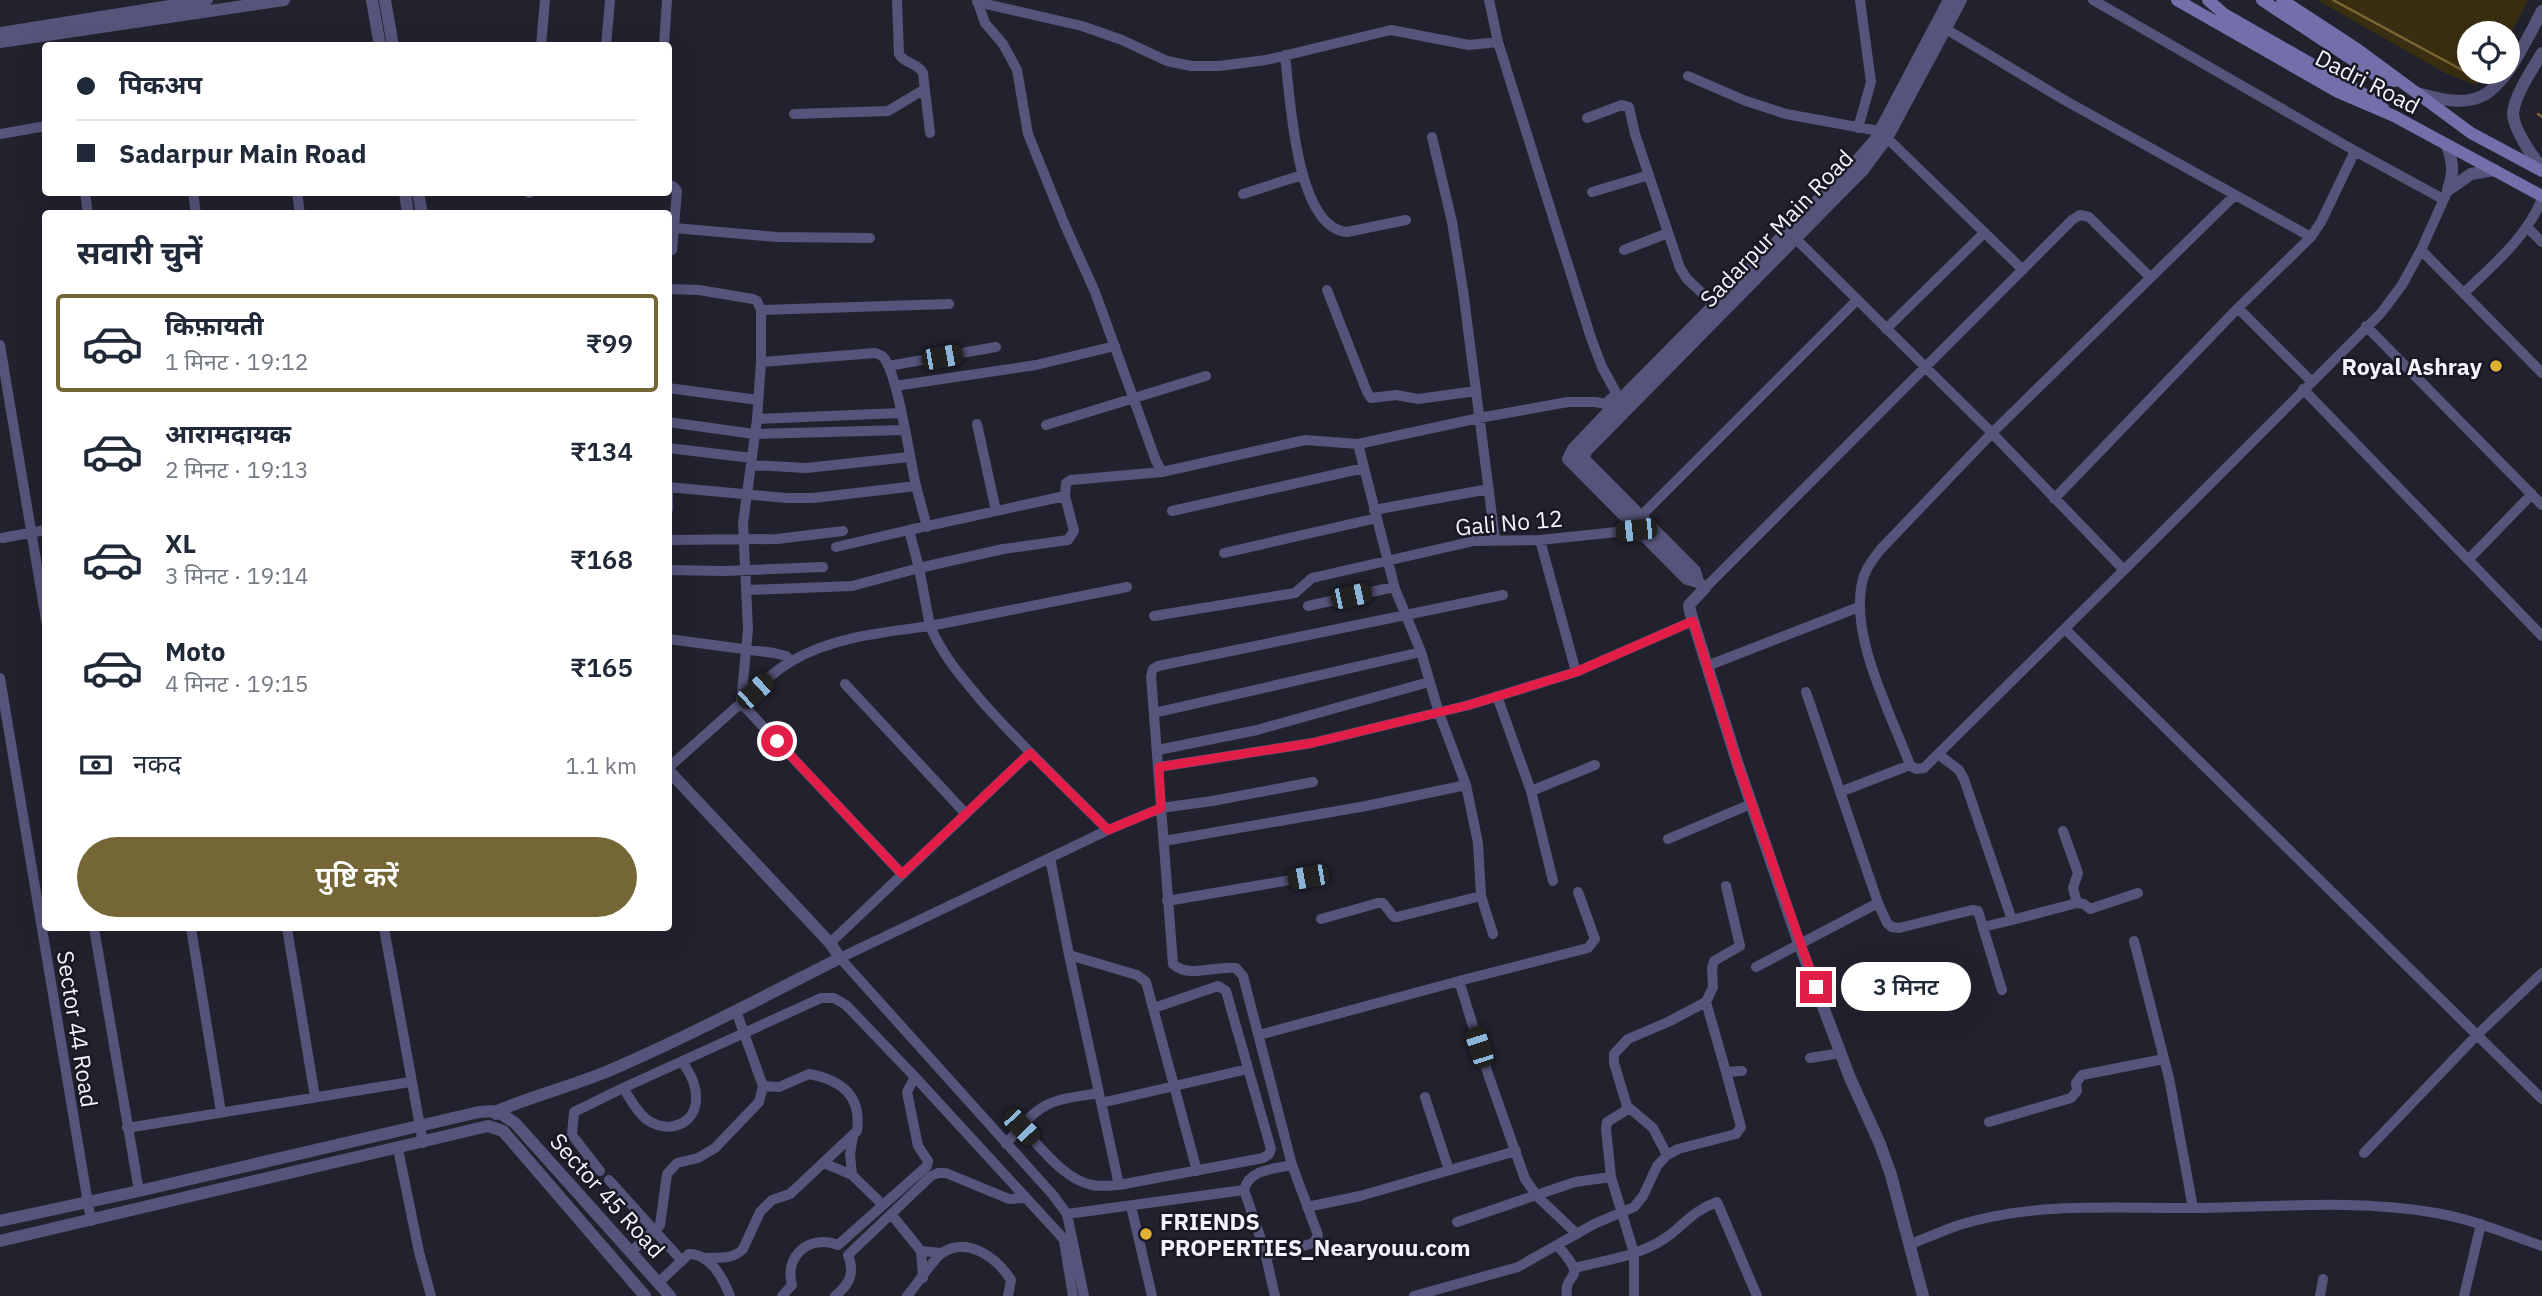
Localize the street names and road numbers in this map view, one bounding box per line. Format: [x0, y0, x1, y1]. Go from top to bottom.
street label: Dadri Road [2311, 42, 2425, 120]
street label: Sadarpur Main Road [1693, 143, 1859, 313]
street label: Gali No 12 [1454, 502, 1564, 542]
street label: Sector 44 Road [51, 949, 105, 1109]
street label: Sector 45 Road [544, 1126, 672, 1264]

